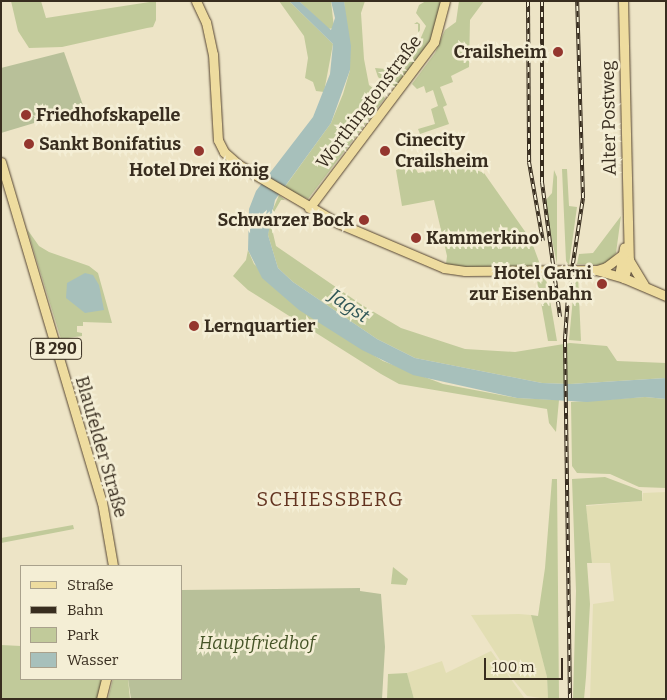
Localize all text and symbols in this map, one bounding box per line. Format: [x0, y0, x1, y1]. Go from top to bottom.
street label: Worthingtonstraße [312, 31, 426, 173]
place label: Crailsheim [454, 41, 547, 63]
marker: Crailsheim [551, 45, 565, 59]
street label: Alter Postweg [597, 60, 621, 176]
place label: Friedhofskapelle [36, 104, 180, 126]
marker: Friedhofskapelle [20, 109, 32, 121]
place label: Cinecity Crailsheim [395, 130, 488, 172]
place label: Sankt Bonifatius [39, 133, 181, 155]
marker: Sankt Bonifatius [23, 138, 35, 150]
marker: Hotel Drei König [193, 145, 205, 157]
marker: Cinecity Crailsheim [379, 145, 391, 157]
place label: Hotel Drei König [129, 159, 269, 181]
place label: Schwarzer Bock [218, 209, 354, 231]
marker: Schwarzer Bock [358, 214, 370, 226]
place label: Kammerkino [426, 227, 539, 249]
marker: Kammerkino [410, 232, 422, 244]
place label: Hotel Garni zur Eisenbahn [469, 263, 592, 306]
marker: Hotel Garni zur Eisenbahn [596, 278, 608, 290]
water label: Jagst [324, 284, 374, 328]
place label: Lernquartier [204, 315, 315, 337]
marker: Lernquartier [188, 320, 200, 332]
road number: B 290 [30, 336, 82, 362]
street label: Blaufelder Straße [70, 374, 132, 520]
district label: SCHIESSBERG [255, 487, 405, 511]
legend [20, 565, 182, 680]
text: Straße [67, 576, 113, 594]
text: Bahn [67, 601, 103, 619]
text: Park [67, 626, 99, 644]
park label: Hauptfriedhof [199, 632, 315, 654]
scale bar [487, 648, 566, 680]
text: Wasser [67, 651, 118, 669]
text: 100 m [492, 658, 535, 676]

